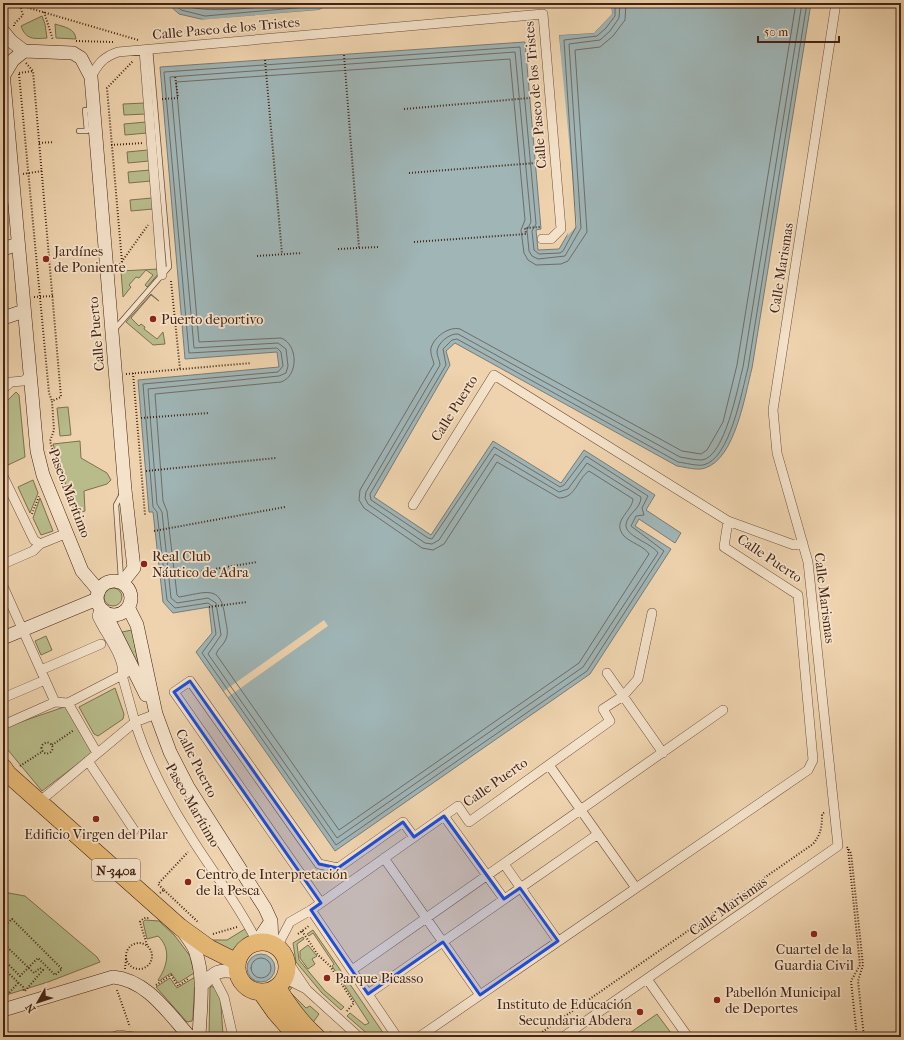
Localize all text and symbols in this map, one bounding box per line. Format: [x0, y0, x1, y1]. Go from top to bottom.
street label: Calle Paseo de los Tristes [152, 14, 300, 43]
scale bar [758, 18, 839, 44]
street label: Calle Paseo de los Tristes [521, 21, 550, 169]
text: 50 m [764, 25, 788, 39]
street label: Calle Marismas [766, 222, 797, 314]
place label: Jardínes de Poniente [53, 243, 126, 276]
marker: Jardínes de Poniente [41, 254, 51, 264]
street label: Calle Puerto [85, 296, 108, 372]
place label: Puerto deportivo [161, 311, 263, 328]
marker: Puerto deportivo [148, 314, 158, 324]
street label: Calle Puerto [427, 372, 481, 444]
street label: Paseo Marítimo [45, 446, 94, 540]
street label: Calle Puerto [734, 530, 805, 586]
place label: Real Club Náutico de Adra [152, 548, 249, 581]
street label: Calle Marismas [811, 552, 839, 644]
marker: Real Club Náutico de Adra [139, 559, 149, 569]
street label: Calle Puerto [172, 726, 221, 800]
street label: Calle Puerto [460, 754, 531, 811]
street label: Paseo Marítimo [162, 760, 223, 850]
marker: Edificio Virgen del Pilar [91, 814, 101, 824]
place label: Edificio Virgen del Pilar [24, 826, 168, 843]
road number: N-340a [92, 859, 140, 881]
place label: Centro de Interpretación de la Pesca [196, 866, 348, 899]
street label: Calle Marismas [686, 873, 771, 940]
marker: Centro de Interpretación de la Pesca [183, 877, 193, 887]
marker: Cuartel de la Guardia Civil [809, 929, 819, 939]
place label: Cuartel de la Guardia Civil [774, 941, 854, 974]
place label: Parque Picasso [335, 970, 423, 987]
marker: Parque Picasso [322, 973, 332, 983]
north arrow [18, 982, 58, 1022]
place label: Pabellón Municipal de Deportes [725, 984, 841, 1017]
marker: Pabellón Municipal de Deportes [712, 995, 722, 1005]
place label: Instituto de Educación Secundaria Abdera [497, 996, 633, 1029]
text: N [23, 1000, 38, 1015]
marker: Instituto de Educación Secundaria Abdera [635, 1007, 645, 1017]

